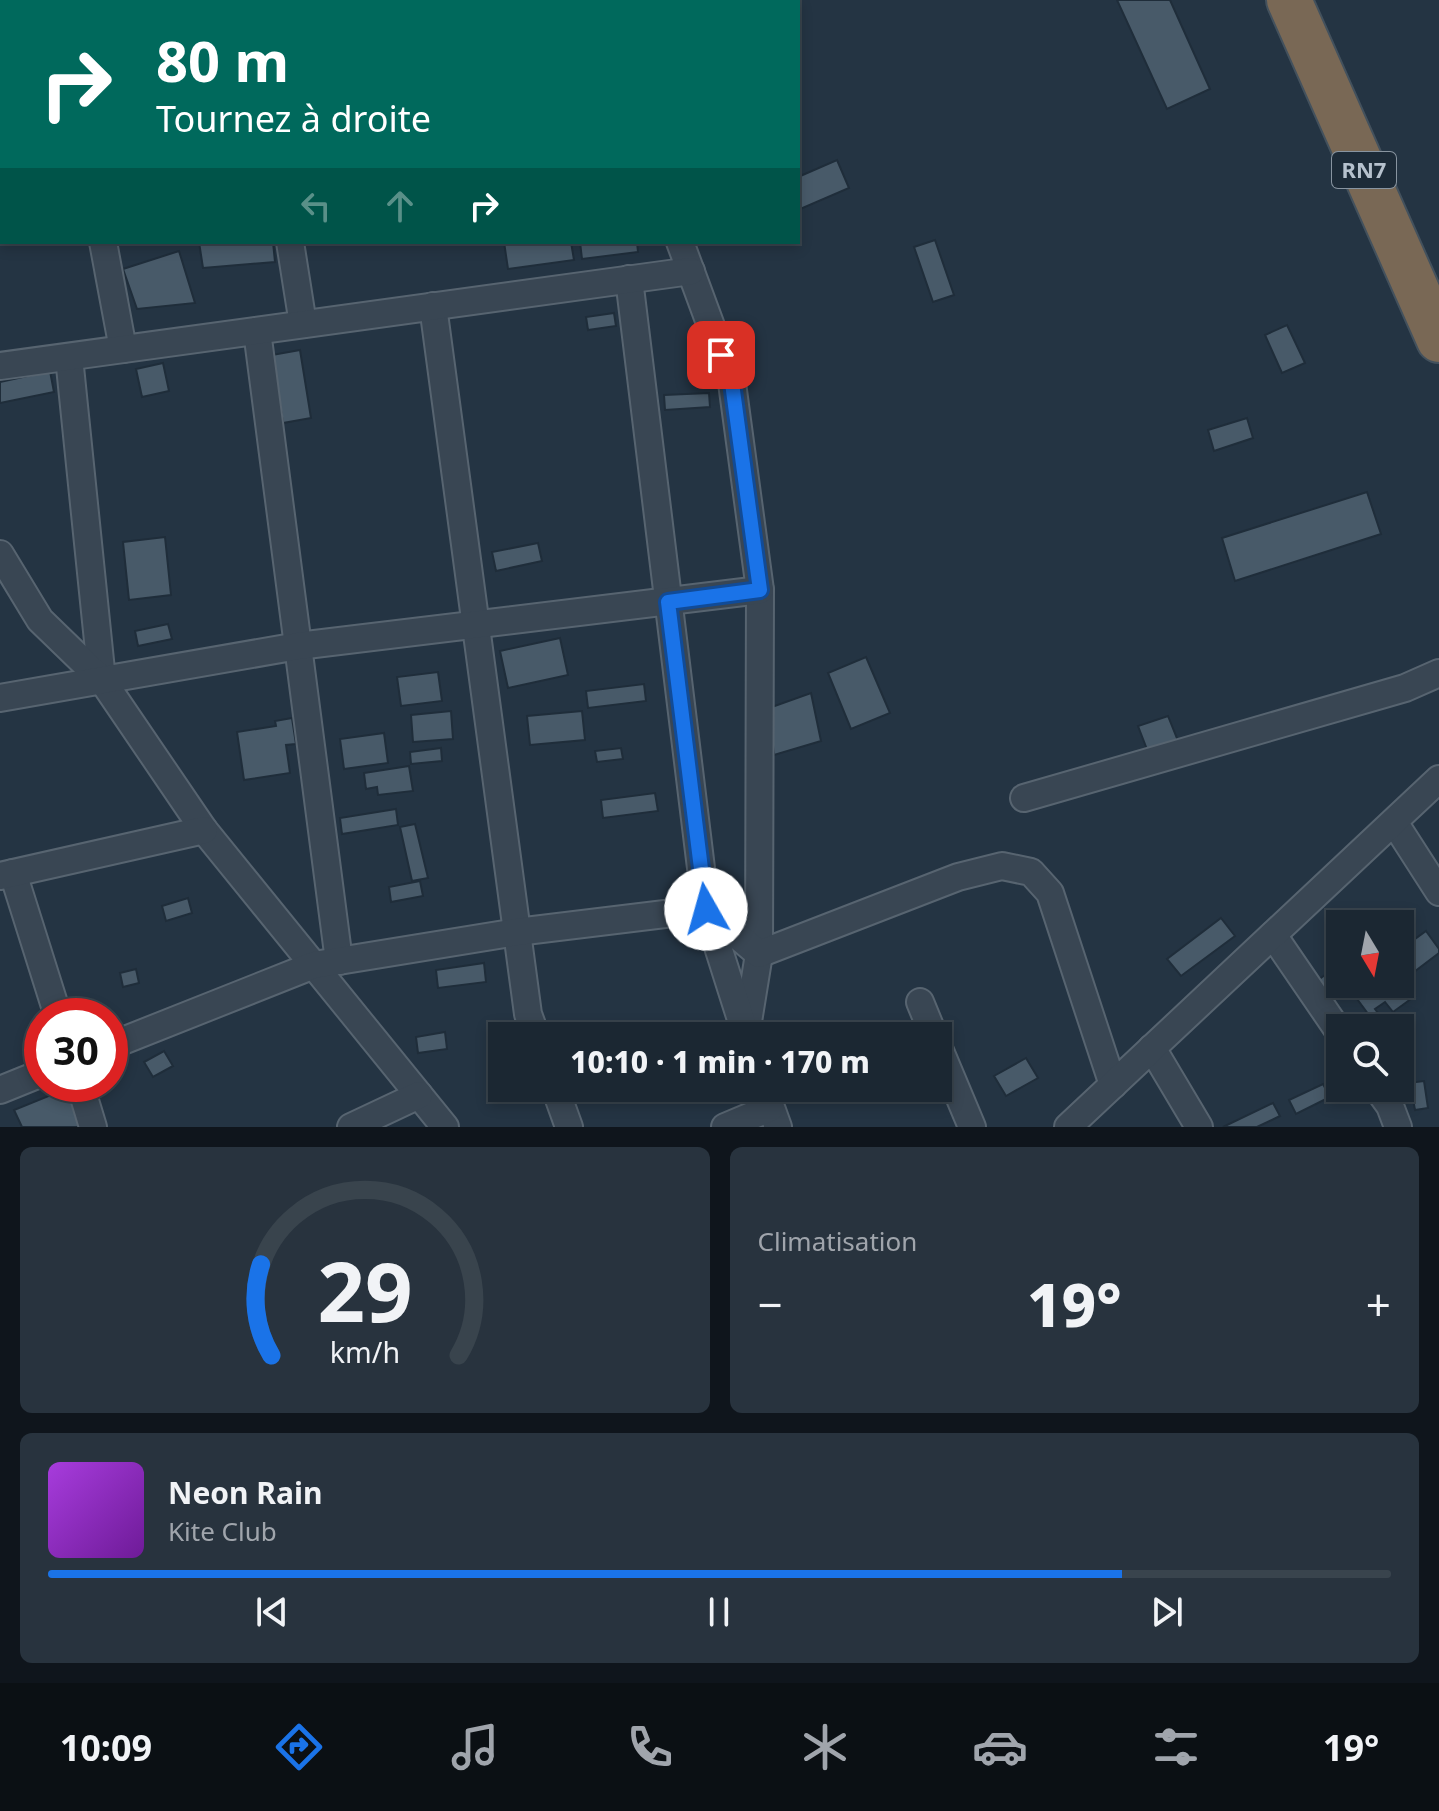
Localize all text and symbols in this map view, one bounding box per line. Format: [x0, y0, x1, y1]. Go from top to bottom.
text: 80 m [156, 22, 289, 98]
icon: right [24, 32, 128, 136]
text: Tournez à droite [156, 94, 431, 143]
road number: RN7 [1332, 152, 1396, 188]
icon: left [294, 184, 338, 228]
icon: ahead [378, 184, 422, 228]
icon: right [462, 184, 506, 228]
pin [687, 321, 755, 389]
icon: arrive [699, 333, 743, 377]
position arrow [664, 867, 748, 951]
north arrow [1326, 910, 1414, 998]
map controls [1326, 910, 1414, 1102]
speed limit sign: 30 [24, 998, 128, 1102]
button: search [1326, 1014, 1414, 1102]
text: 10:10 · 1 min · 170 m [570, 1041, 870, 1082]
text: Climatisation [758, 1223, 917, 1259]
text: 29 [317, 1233, 412, 1346]
text: 19° [1027, 1263, 1122, 1345]
text: − [758, 1274, 783, 1334]
text: + [1366, 1274, 1391, 1334]
text: km/h [330, 1332, 400, 1371]
text: Neon Rain [168, 1472, 322, 1513]
text: Kite Club [168, 1513, 277, 1549]
icon: previous [250, 1590, 294, 1634]
icon: pause [697, 1590, 741, 1634]
icon: next [1145, 1590, 1189, 1634]
icon: directions [271, 1719, 327, 1775]
icon: music [447, 1719, 503, 1775]
icon: phone [622, 1719, 678, 1775]
icon: climate [797, 1719, 853, 1775]
icon: car [972, 1719, 1028, 1775]
icon: filters [1148, 1719, 1204, 1775]
text: 10:09 [60, 1723, 152, 1772]
text: 19° [1323, 1723, 1379, 1772]

